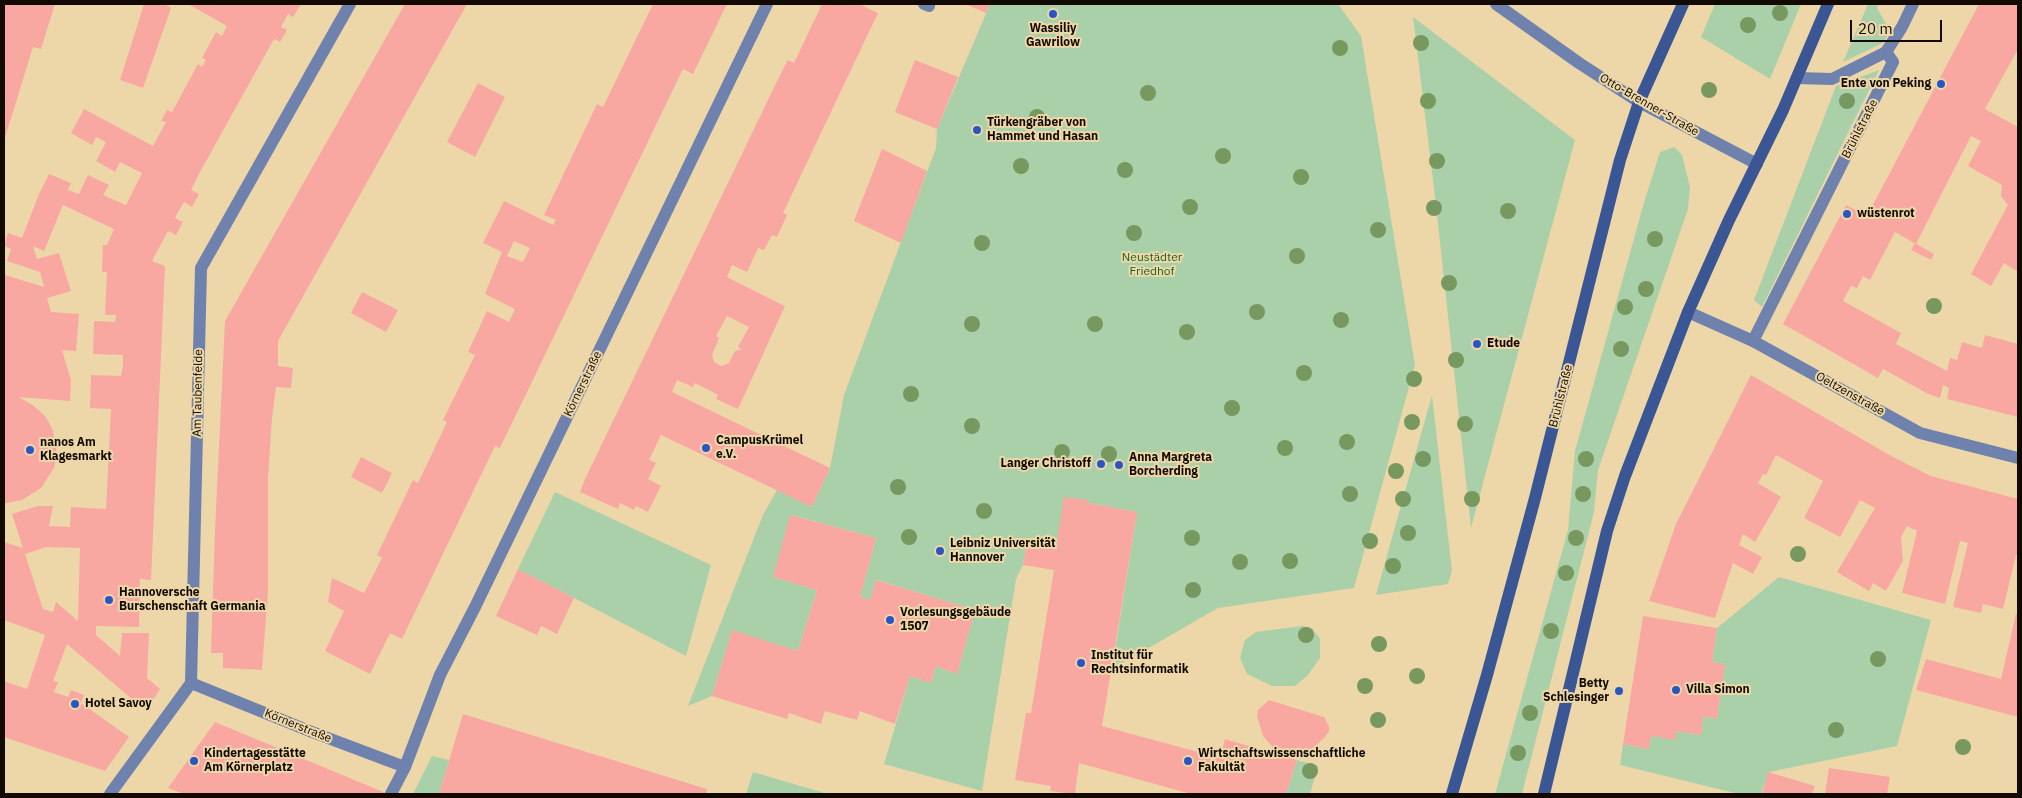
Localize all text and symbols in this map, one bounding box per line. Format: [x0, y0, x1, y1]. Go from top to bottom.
marker: Wassiliy Gawrilow [1047, 8, 1059, 20]
scale bar [1852, 10, 1944, 42]
text: 20 m [1858, 19, 1893, 38]
place label: Wassiliy Gawrilow [1026, 22, 1080, 50]
street label: Otto-Brenner-Straße [1597, 71, 1701, 139]
place label: Ente von Peking [1841, 77, 1931, 91]
marker: Ente von Peking [1935, 78, 1947, 90]
street label: Brühlstraße [1839, 97, 1881, 161]
place label: Türkengräber von Hammet und Hasan [987, 116, 1098, 144]
marker: Türkengräber von Hammet und Hasan [971, 124, 983, 136]
place label: wüstenrot [1857, 207, 1915, 221]
marker: wüstenrot [1841, 208, 1853, 220]
park label: Neustädter Friedhof [1122, 251, 1182, 279]
place label: Etude [1487, 337, 1520, 351]
marker: Etude [1471, 338, 1483, 350]
street label: Am Taubenfelde [190, 349, 206, 437]
street label: Körnerstraße [561, 349, 605, 419]
street label: Brühlstraße [1546, 363, 1576, 429]
street label: Oeltzenstraße [1813, 369, 1887, 419]
place label: CampusKrümel e.V. [716, 434, 803, 462]
place label: nanos Am Klagesmarkt [40, 436, 112, 464]
marker: CampusKrümel e.V. [700, 442, 712, 454]
marker: nanos Am Klagesmarkt [24, 444, 36, 456]
place label: Anna Margreta Borcherding [1129, 451, 1212, 479]
place label: Langer Christoff [1000, 457, 1091, 471]
marker: Langer Christoff [1095, 458, 1107, 470]
marker: Anna Margreta Borcherding [1113, 459, 1125, 471]
place label: Leibniz Universität Hannover [950, 537, 1056, 565]
marker: Leibniz Universität Hannover [934, 545, 946, 557]
place label: Hannoversche Burschenschaft Germania [119, 586, 265, 614]
marker: Hannoversche Burschenschaft Germania [103, 594, 115, 606]
place label: Vorlesungsgebäude 1507 [900, 606, 1011, 634]
marker: Vorlesungsgebäude 1507 [884, 614, 896, 626]
place label: Institut für Rechtsinformatik [1091, 649, 1189, 677]
marker: Institut für Rechtsinformatik [1075, 657, 1087, 669]
place label: Betty Schlesinger [1543, 677, 1609, 705]
place label: Villa Simon [1686, 683, 1750, 697]
marker: Villa Simon [1670, 684, 1682, 696]
marker: Betty Schlesinger [1613, 685, 1625, 697]
place label: Hotel Savoy [85, 697, 152, 711]
marker: Hotel Savoy [69, 698, 81, 710]
street label: Körnerstraße [262, 706, 334, 746]
place label: Kindertagesstätte Am Körnerplatz [204, 747, 306, 775]
place label: Wirtschaftswissenschaftliche Fakultät [1198, 747, 1365, 775]
marker: Kindertagesstätte Am Körnerplatz [188, 755, 200, 767]
marker: Wirtschaftswissenschaftliche Fakultät [1182, 755, 1194, 767]

